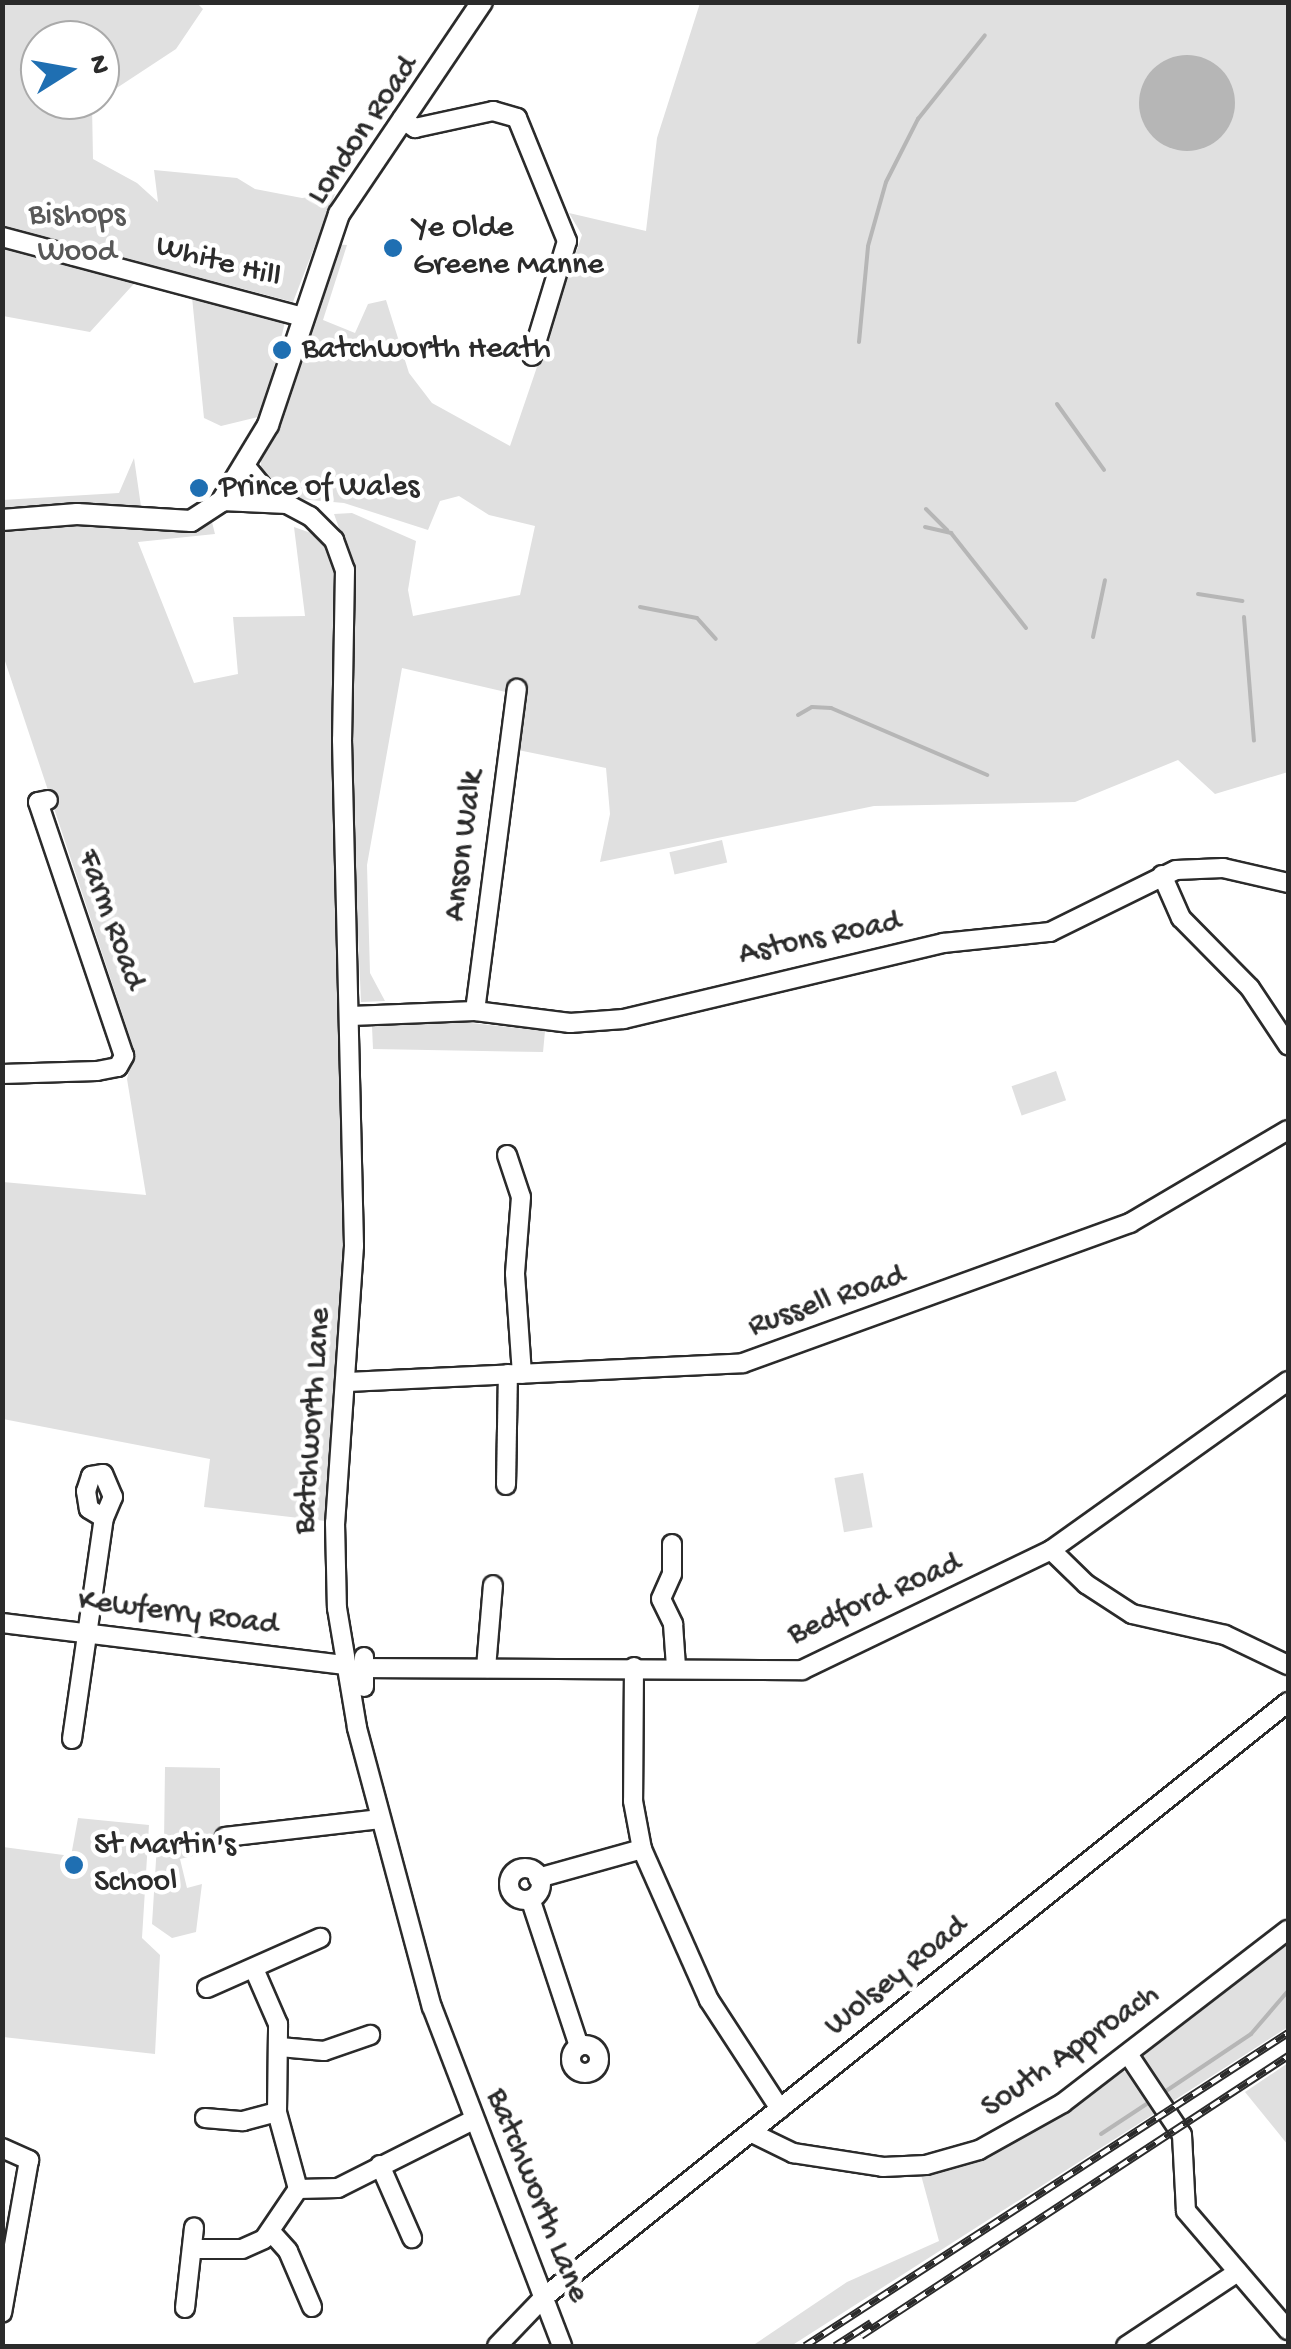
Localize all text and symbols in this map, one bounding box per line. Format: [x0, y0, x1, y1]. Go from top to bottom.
north arrow [20, 20, 120, 120]
street label: London Road [300, 49, 428, 213]
text: N [80, 52, 116, 77]
park label: Bishops Wood [29, 198, 125, 273]
place label: Ye Olde Greene Manne [413, 211, 604, 286]
street label: White Hill [151, 228, 285, 298]
marker: Ye Olde Greene Manne [382, 237, 404, 259]
place label: Batchworth Heath [302, 331, 551, 369]
marker: Batchworth Heath [271, 339, 293, 361]
place label: Prince of Wales [219, 469, 419, 507]
marker: Prince of Wales [188, 477, 210, 499]
street label: Anson Walk [437, 768, 493, 924]
street label: Farm Road [67, 845, 153, 995]
street label: Astons Road [735, 903, 905, 975]
street label: Russell Road [743, 1257, 911, 1347]
street label: Batchworth Lane [287, 1306, 341, 1536]
street label: Bedford Road [782, 1545, 968, 1655]
street label: Kewferry Road [76, 1583, 280, 1645]
place label: St Martin's School [94, 1828, 236, 1903]
marker: St Martin's School [63, 1854, 85, 1876]
street label: Wolsey Road [818, 1908, 976, 2046]
street label: South Approach [975, 1976, 1167, 2128]
street label: Batchworth Lane [476, 2084, 596, 2308]

